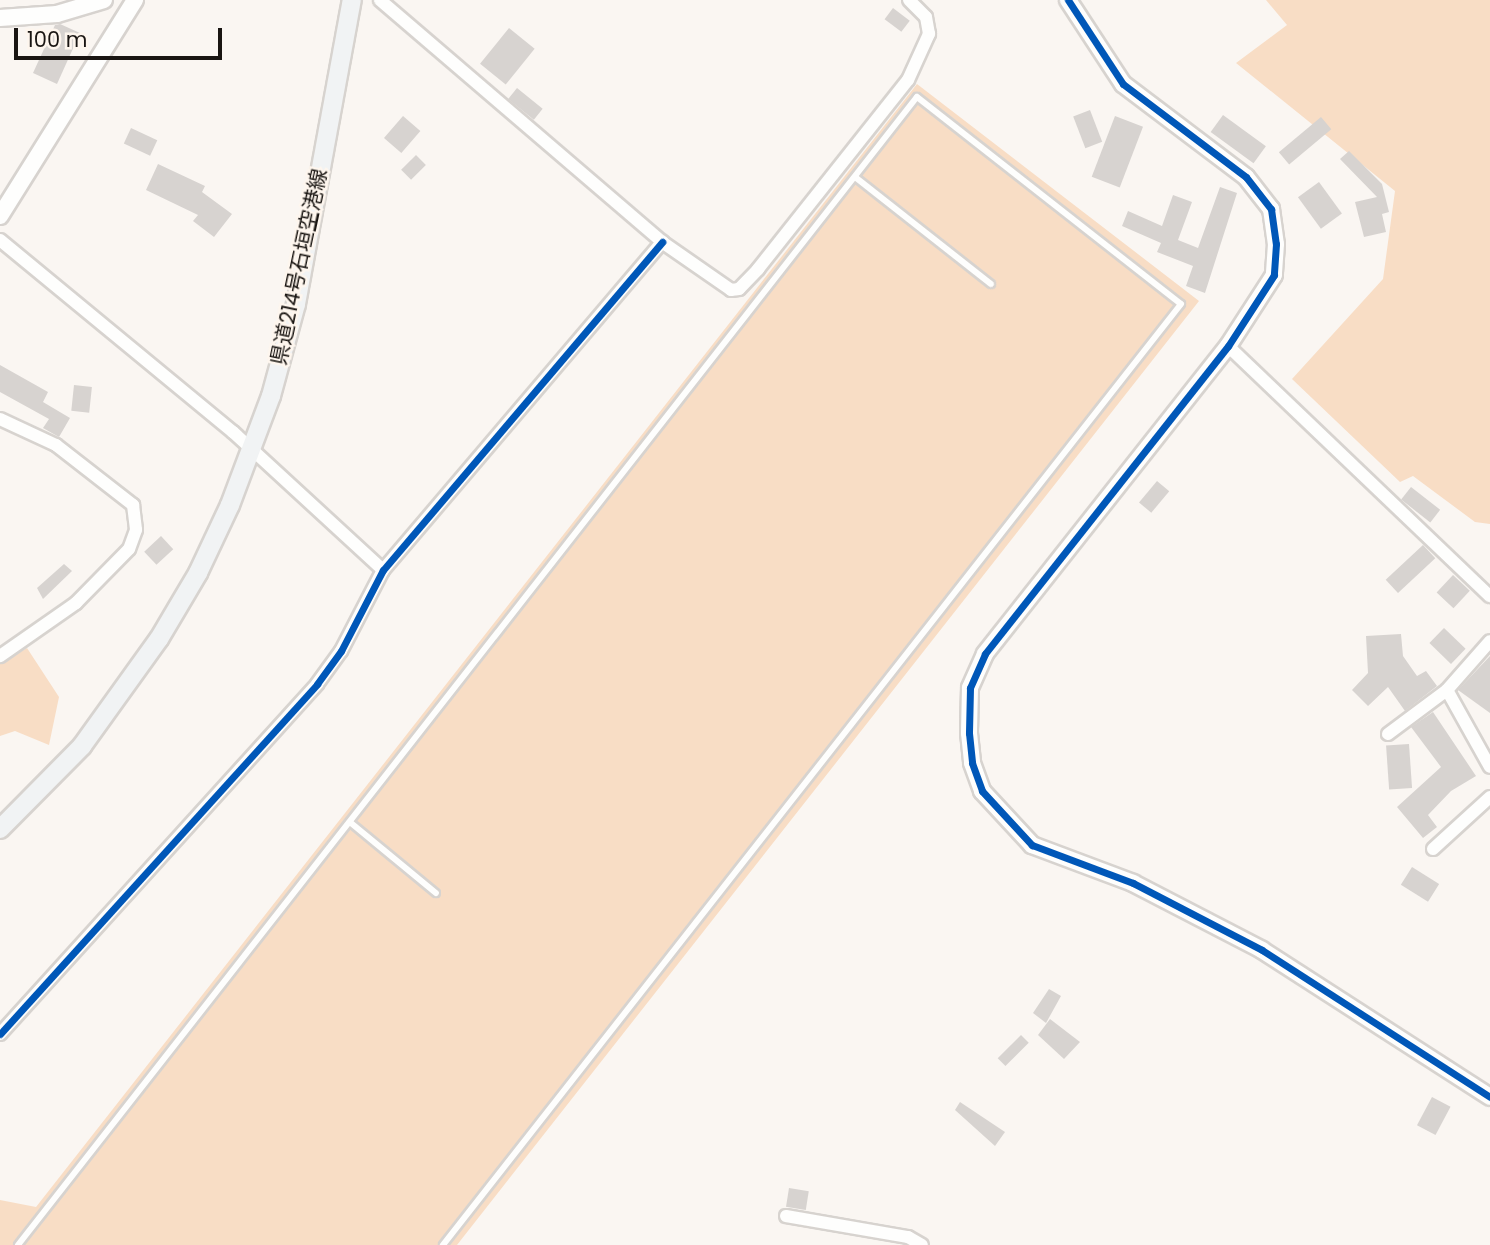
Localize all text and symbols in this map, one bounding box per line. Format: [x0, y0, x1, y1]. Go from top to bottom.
scale bar [18, 14, 226, 58]
text: 100 m [27, 25, 87, 54]
street label: 県道214号石垣空港線 [266, 167, 332, 367]

